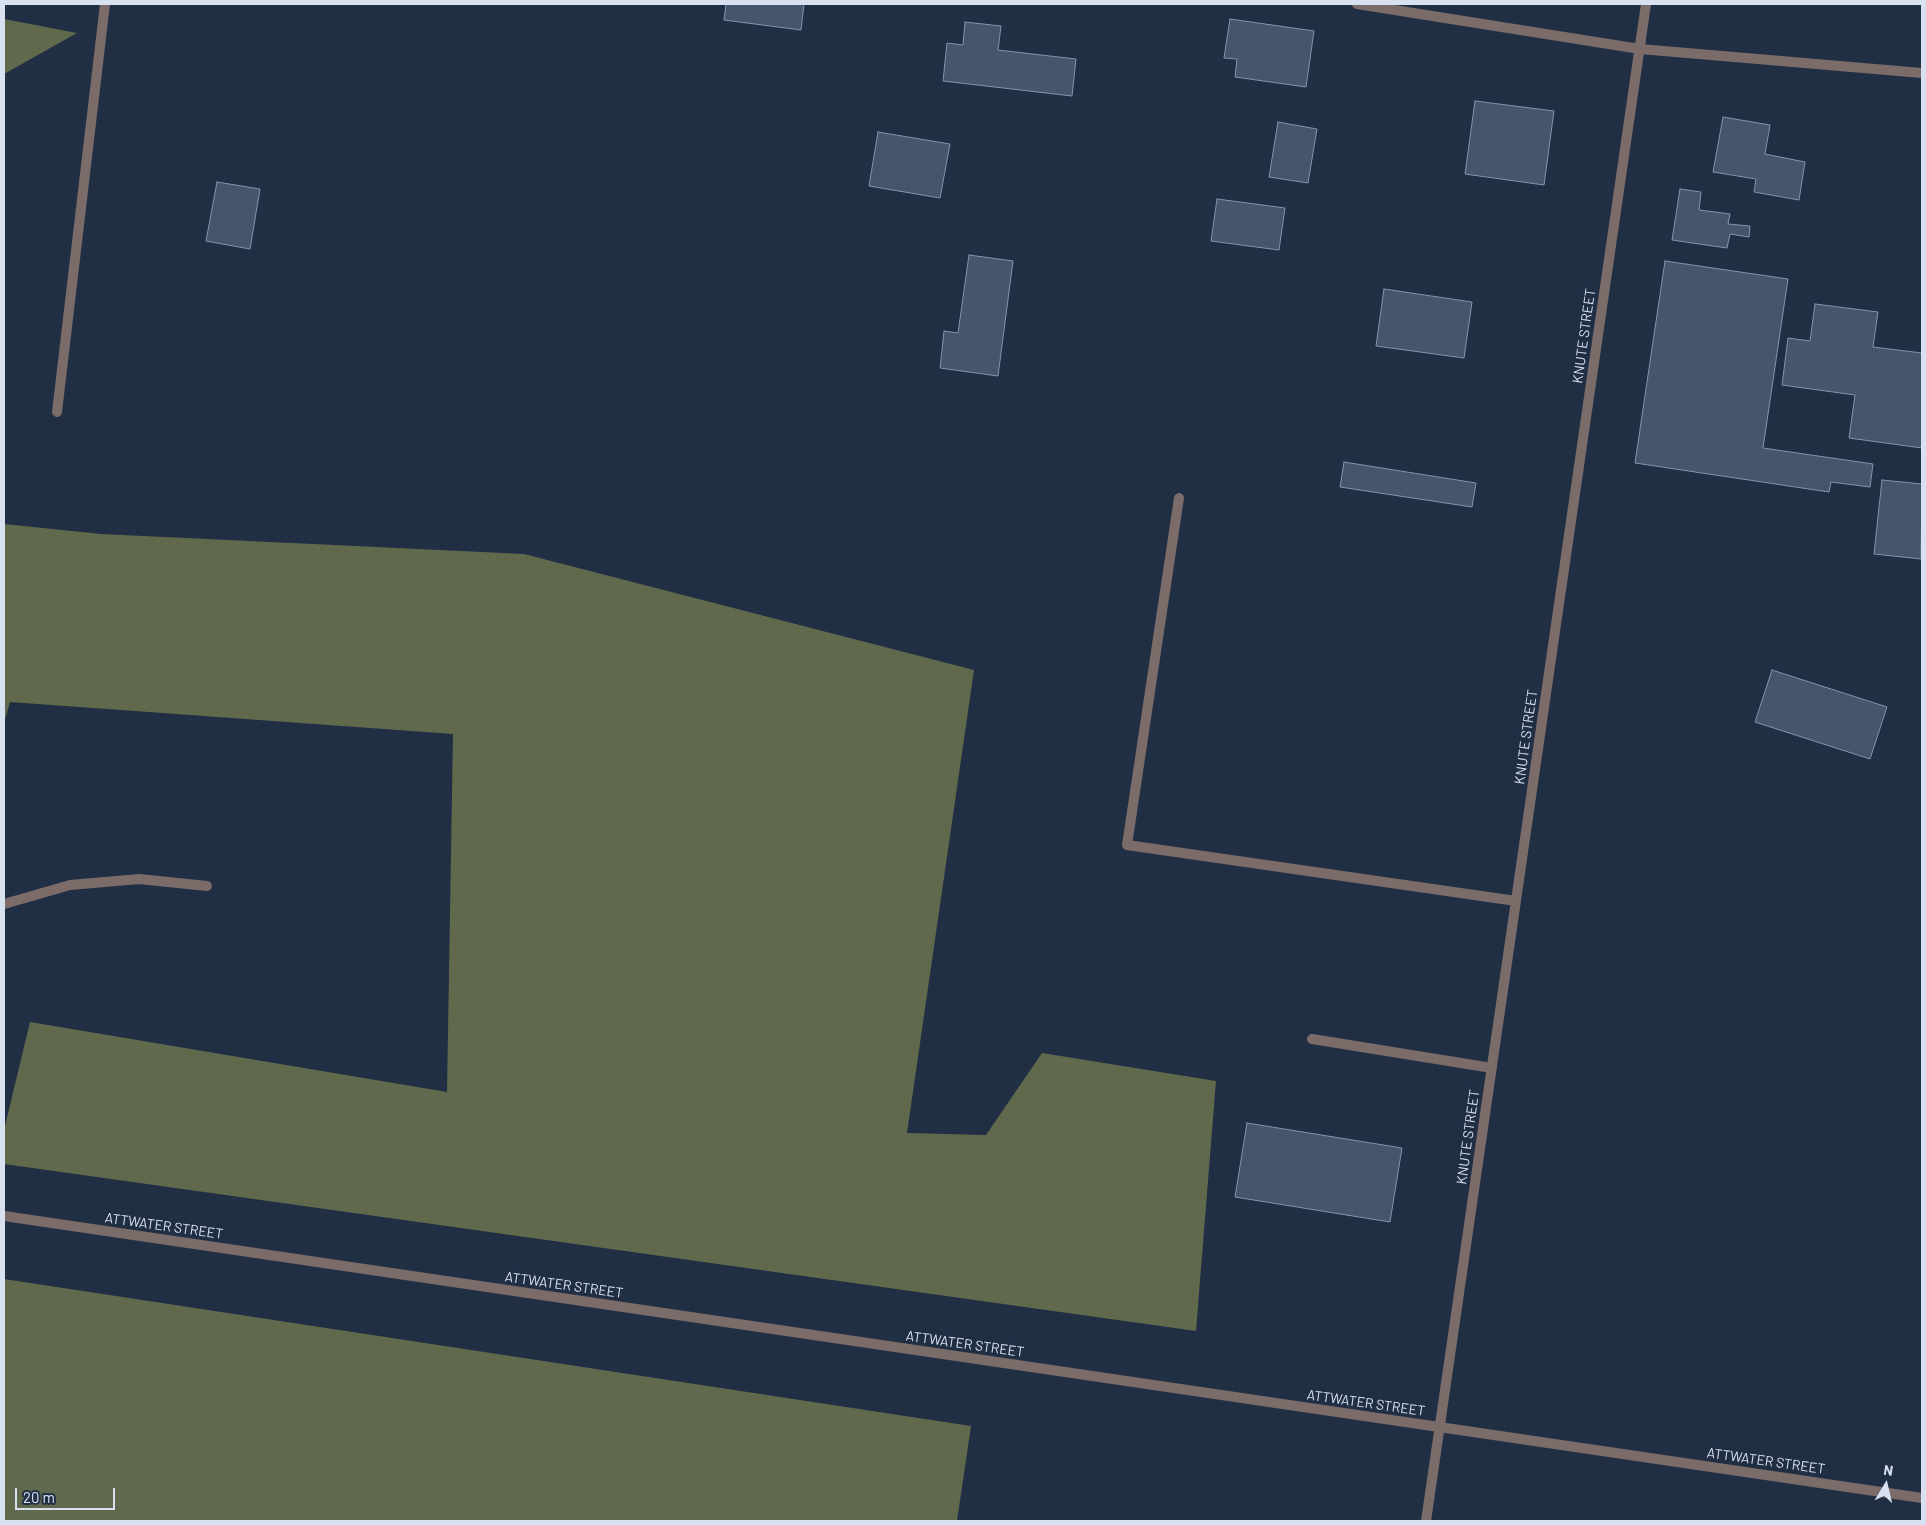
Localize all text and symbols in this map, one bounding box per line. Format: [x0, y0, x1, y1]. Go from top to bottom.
street label: KNUTE STREET [1569, 287, 1599, 385]
street label: KNUTE STREET [1511, 688, 1541, 786]
street label: KNUTE STREET [1453, 1088, 1483, 1186]
street label: ATTWATER STREET [104, 1209, 224, 1243]
street label: ATTWATER STREET [504, 1268, 624, 1302]
street label: ATTWATER STREET [905, 1327, 1025, 1361]
street label: ATTWATER STREET [1306, 1386, 1426, 1420]
street label: ATTWATER STREET [1706, 1444, 1826, 1478]
north arrow [1861, 1460, 1911, 1510]
text: N [1882, 1461, 1894, 1479]
scale bar [18, 1478, 118, 1510]
text: 20 m [23, 1488, 55, 1506]

